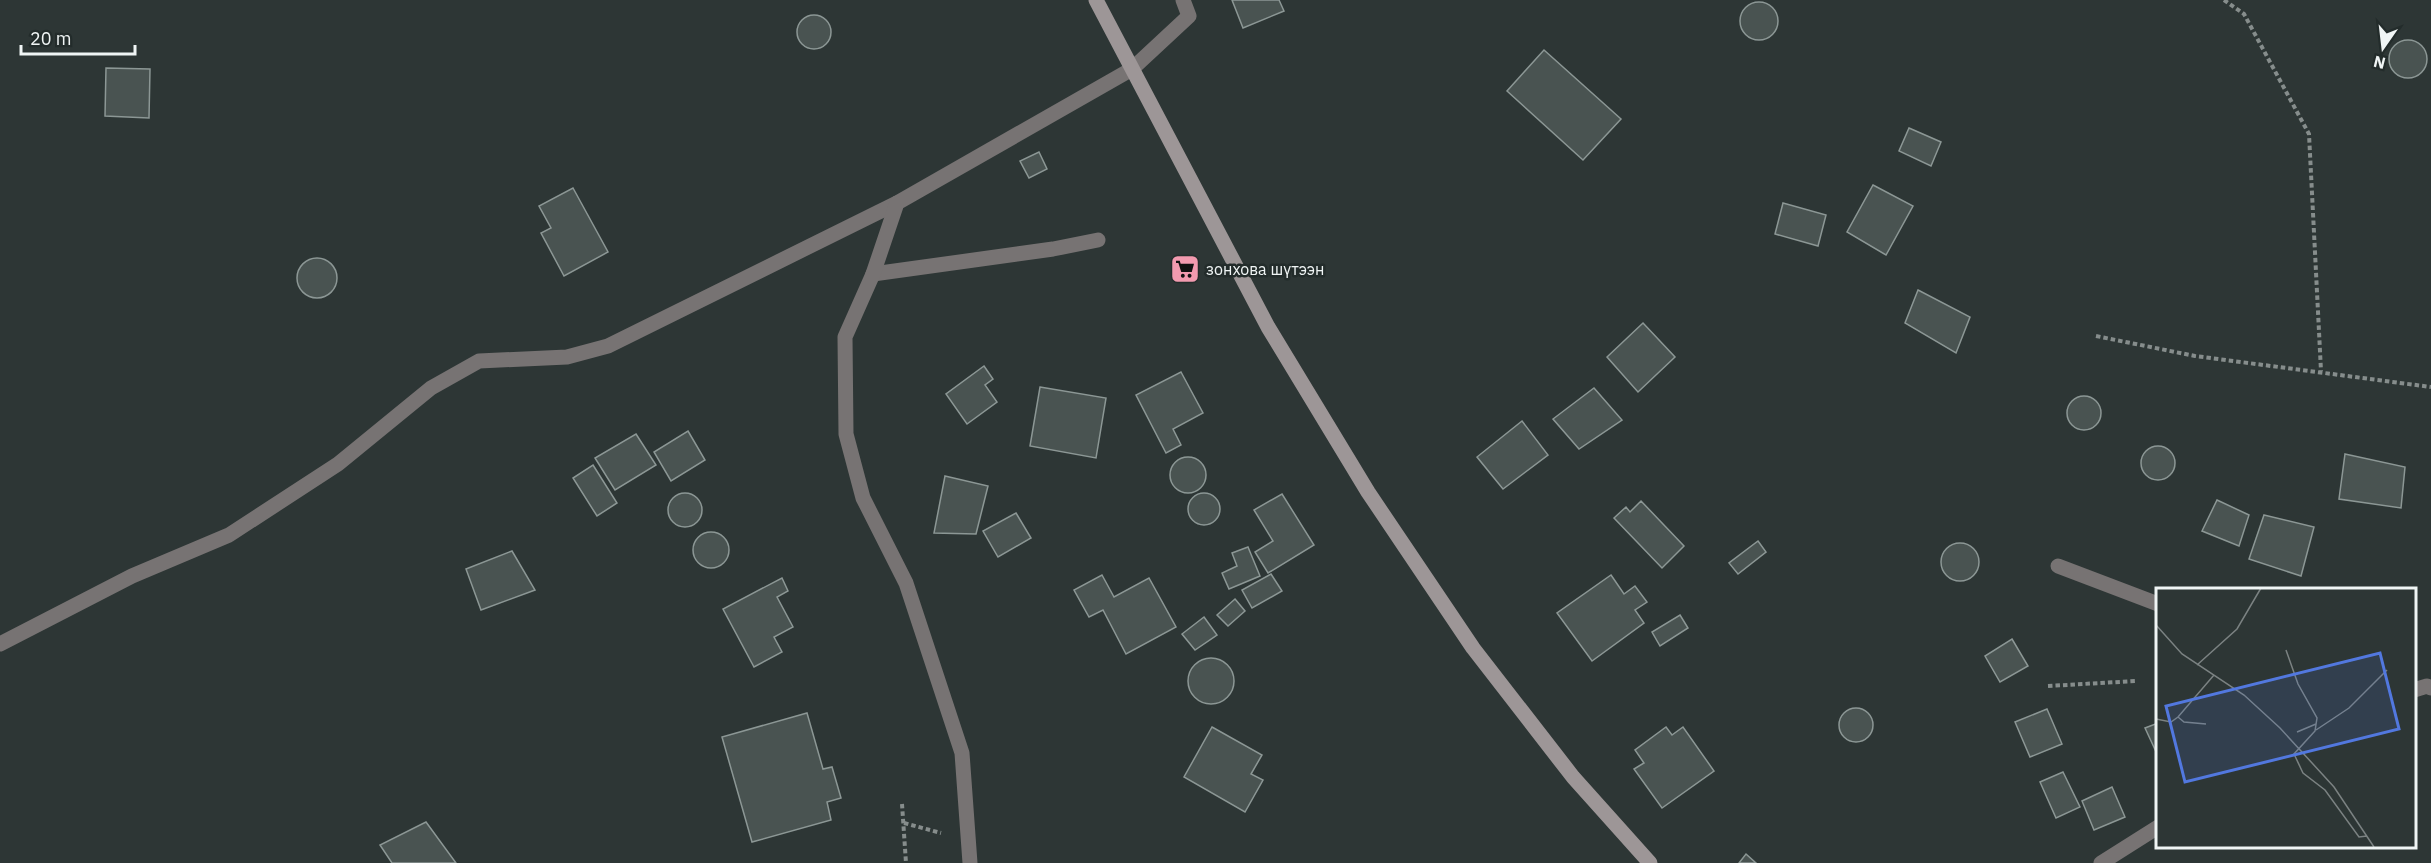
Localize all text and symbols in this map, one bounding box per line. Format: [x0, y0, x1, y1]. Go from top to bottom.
scale bar [21, 18, 135, 56]
north arrow [2353, 18, 2413, 78]
text: 20 m [30, 27, 72, 50]
text: N [2371, 51, 2387, 74]
supermarket icon: зонхова шүтээн [1169, 253, 1201, 285]
place label: зонхова шүтээн [1206, 259, 1324, 279]
inset map [2156, 588, 2416, 848]

